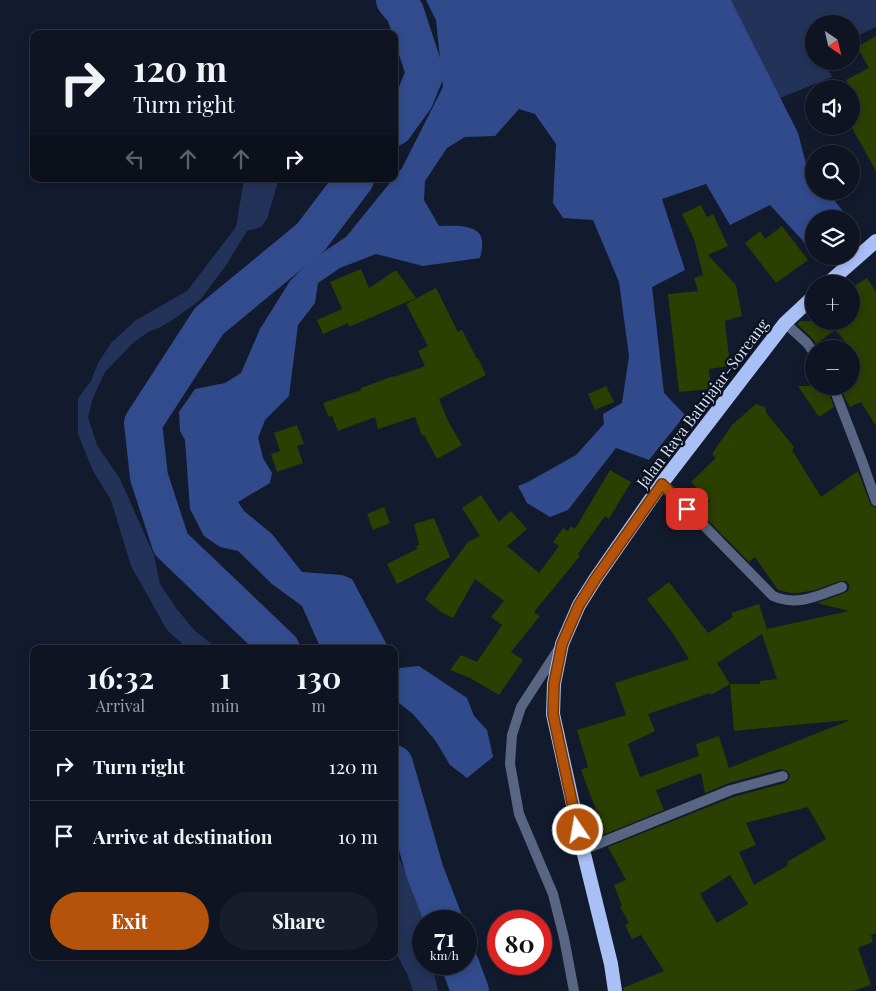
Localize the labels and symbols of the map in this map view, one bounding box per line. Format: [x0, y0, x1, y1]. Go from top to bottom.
north arrow [805, 15, 860, 70]
street label: Jalan Raya Batujajar-Soreang [631, 314, 773, 493]
pin [666, 488, 708, 530]
position arrow [551, 803, 603, 855]
speed limit sign: 80 [487, 910, 552, 975]

